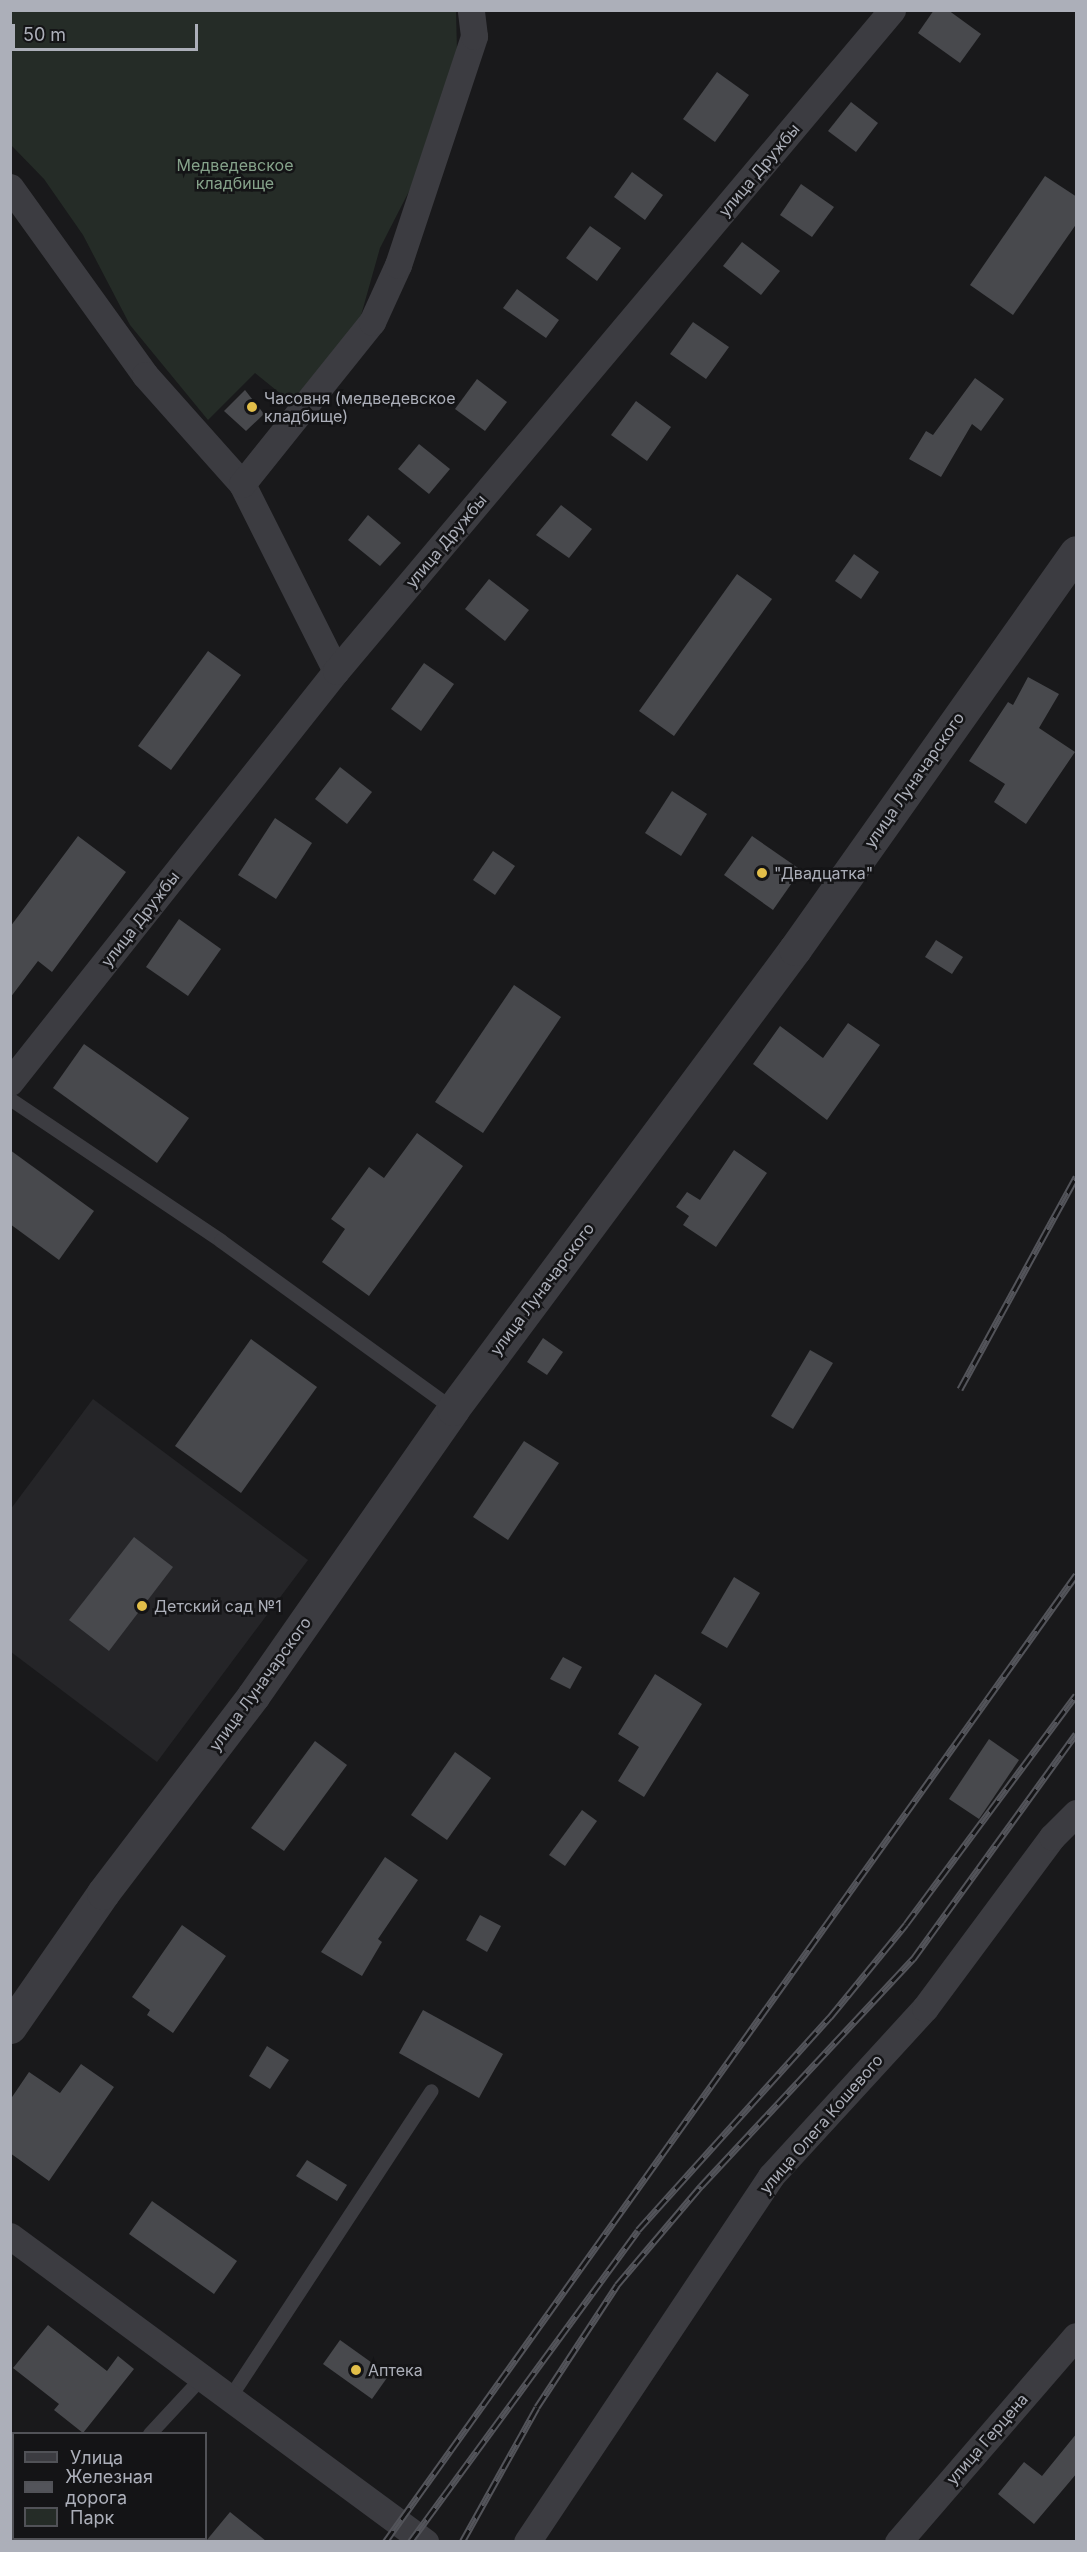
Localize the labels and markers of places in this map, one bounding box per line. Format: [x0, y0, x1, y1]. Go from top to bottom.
place label: Часовня (медведевское кладбище) [264, 388, 455, 426]
marker: Часовня (медведевское кладбище) [245, 400, 259, 414]
place label: "Двадцатка" [774, 863, 873, 883]
marker: "Двадцатка" [755, 866, 769, 880]
place label: Детский сад №1 [154, 1596, 282, 1616]
marker: Детский сад №1 [135, 1599, 149, 1613]
place label: Аптека [368, 2360, 423, 2380]
marker: Аптека [349, 2363, 363, 2377]

